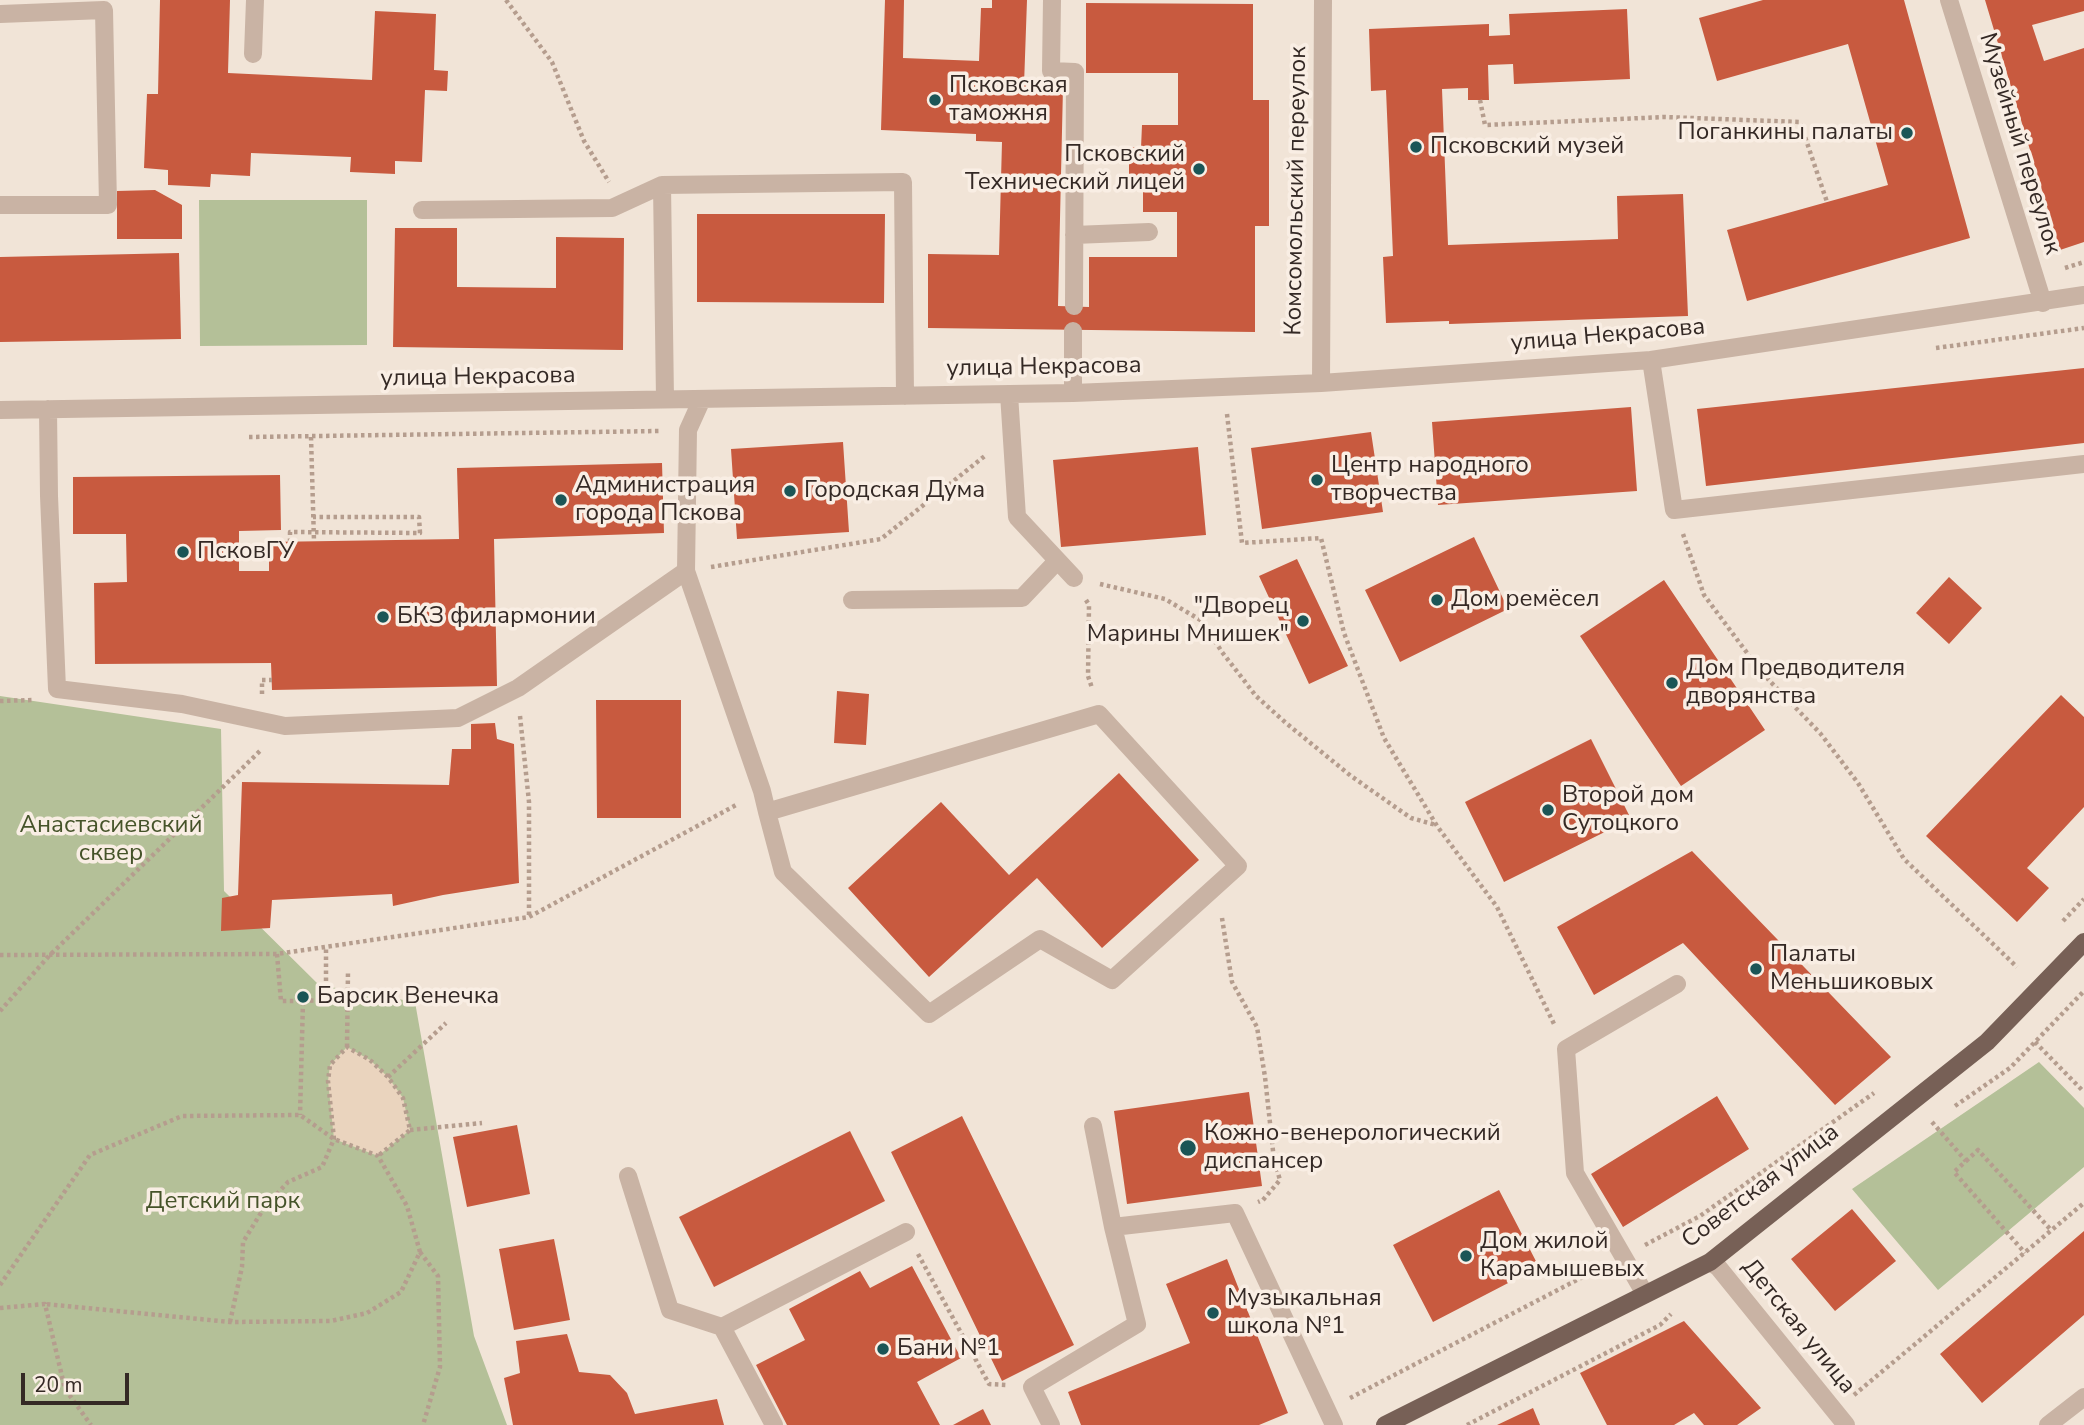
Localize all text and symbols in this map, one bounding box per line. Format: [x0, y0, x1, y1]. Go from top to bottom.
street label: Музейный переулок [1972, 30, 2066, 258]
street label: Комсомольский переулок [1280, 46, 1314, 336]
place label: Псковская таможня [949, 72, 1068, 128]
marker: Псковская таможня [927, 92, 943, 108]
place label: Поганкины палаты [1678, 119, 1893, 147]
marker: Поганкины палаты [1899, 125, 1915, 141]
place label: Псковский музей [1430, 133, 1624, 161]
marker: Псковский музей [1408, 139, 1424, 155]
place label: Псковский Технический лицей [965, 141, 1185, 197]
marker: Псковский Технический лицей [1191, 161, 1207, 177]
street label: улица Некрасова [1510, 313, 1706, 359]
street label: улица Некрасова [946, 352, 1142, 384]
street label: улица Некрасова [380, 362, 576, 394]
place label: Центр народного творчества [1331, 452, 1529, 508]
place label: Администрация города Пскова [575, 472, 755, 528]
marker: Центр народного творчества [1309, 472, 1325, 488]
place label: Городская Дума [804, 477, 985, 505]
marker: Городская Дума [782, 483, 798, 499]
marker: Администрация города Пскова [553, 492, 569, 508]
place label: ПсковГУ [197, 538, 294, 566]
marker: ПсковГУ [175, 544, 191, 560]
place label: Дом ремёсел [1451, 586, 1599, 614]
marker: Дом ремёсел [1429, 592, 1445, 608]
place label: "Дворец Марины Мнишек" [1087, 593, 1289, 649]
place label: БКЗ филармонии [397, 603, 596, 631]
marker: БКЗ филармонии [375, 609, 391, 625]
marker: "Дворец Марины Мнишек" [1295, 613, 1311, 629]
place label: Дом Предводителя дворянства [1686, 655, 1905, 711]
marker: Дом Предводителя дворянства [1664, 675, 1680, 691]
place label: Второй дом Сутоцкого [1562, 782, 1694, 838]
marker: Второй дом Сутоцкого [1540, 802, 1556, 818]
park label: Анастасиевский сквер [20, 812, 202, 868]
place label: Палаты Меньшиковых [1770, 941, 1933, 997]
marker: Палаты Меньшиковых [1748, 961, 1764, 977]
place label: Барсик Венечка [317, 983, 499, 1011]
marker: Барсик Венечка [295, 989, 311, 1005]
street label: Советская улица [1677, 1119, 1845, 1255]
place label: Кожно-венерологический диспансер [1204, 1120, 1501, 1176]
marker: Кожно-венерологический диспансер [1178, 1138, 1198, 1158]
park label: Детский парк [146, 1188, 300, 1216]
place label: Дом жилой Карамышевых [1480, 1228, 1644, 1284]
marker: Дом жилой Карамышевых [1458, 1248, 1474, 1264]
street label: Детская улица [1735, 1254, 1861, 1400]
place label: Музыкальная школа №1 [1227, 1285, 1382, 1341]
marker: Музыкальная школа №1 [1205, 1305, 1221, 1321]
place label: Бани №1 [897, 1335, 1000, 1363]
marker: Бани №1 [875, 1341, 891, 1357]
scale bar [24, 1358, 133, 1402]
text: 20 m [34, 1371, 83, 1399]

